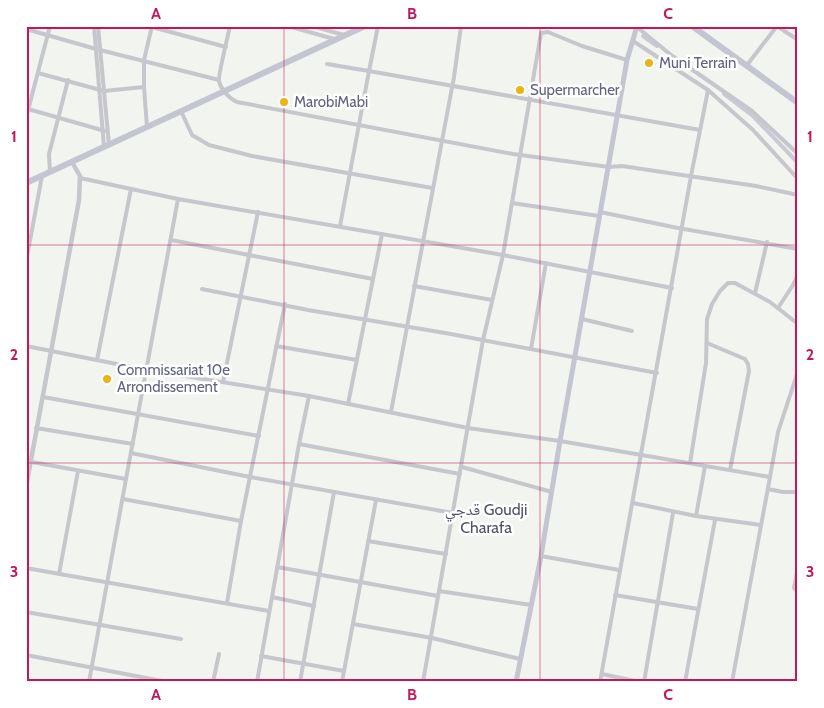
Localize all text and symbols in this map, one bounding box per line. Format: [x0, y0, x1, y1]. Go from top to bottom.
text: A [151, 4, 161, 23]
text: B [407, 4, 417, 23]
text: C [663, 4, 673, 23]
place label: Muni Terrain [659, 54, 736, 72]
marker: Muni Terrain [643, 57, 655, 69]
place label: Supermarcher [530, 81, 620, 99]
marker: Supermarcher [514, 84, 526, 96]
place label: MarobiMabi [294, 93, 368, 111]
marker: MarobiMabi [278, 96, 290, 108]
text: 1 [11, 127, 17, 146]
text: 1 [807, 127, 813, 146]
text: 2 [10, 345, 18, 364]
text: 2 [806, 345, 814, 364]
place label: Commissariat 10e Arrondissement [117, 361, 230, 396]
marker: Commissariat 10e Arrondissement [101, 373, 113, 385]
district label: قدجي Goudji Charafa [445, 500, 527, 537]
text: 3 [10, 562, 18, 581]
text: 3 [806, 562, 814, 581]
text: A [151, 685, 161, 704]
text: B [407, 685, 417, 704]
text: C [663, 685, 673, 704]

